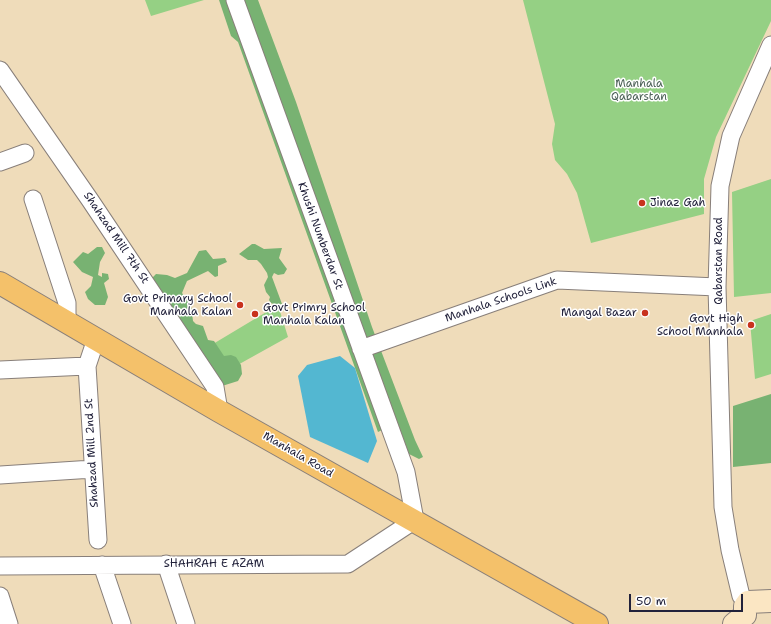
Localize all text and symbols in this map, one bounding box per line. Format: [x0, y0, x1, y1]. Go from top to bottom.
park label: Manhala Qabarstan [611, 77, 667, 103]
street label: Khushi Numberdar St [294, 180, 346, 292]
street label: Shahzad Mill 7th St [80, 190, 152, 286]
place label: Jinaz Gah [650, 196, 705, 210]
marker: Jinaz Gah [637, 198, 647, 208]
street label: Qabarstan Road [712, 217, 726, 305]
street label: Manhala Schools Link [444, 275, 558, 325]
place label: Govt Primary School Manhala Kalan [123, 292, 232, 318]
marker: Govt Primary School Manhala Kalan [235, 300, 245, 310]
place label: Govt Primry School Manhala Kalan [263, 301, 365, 327]
place label: Mangal Bazar [561, 306, 637, 320]
marker: Mangal Bazar [640, 308, 650, 318]
marker: Govt Primry School Manhala Kalan [250, 309, 260, 319]
place label: Govt High School Manhala [657, 312, 743, 338]
marker: Govt High School Manhala [746, 320, 756, 330]
street label: Shahzad Mill 2nd St [83, 398, 101, 508]
street label: Manhala Road [260, 430, 336, 480]
street label: SHAHRAH E AZAM [164, 557, 264, 571]
scale bar [631, 586, 745, 612]
text: 50 m [636, 593, 666, 609]

